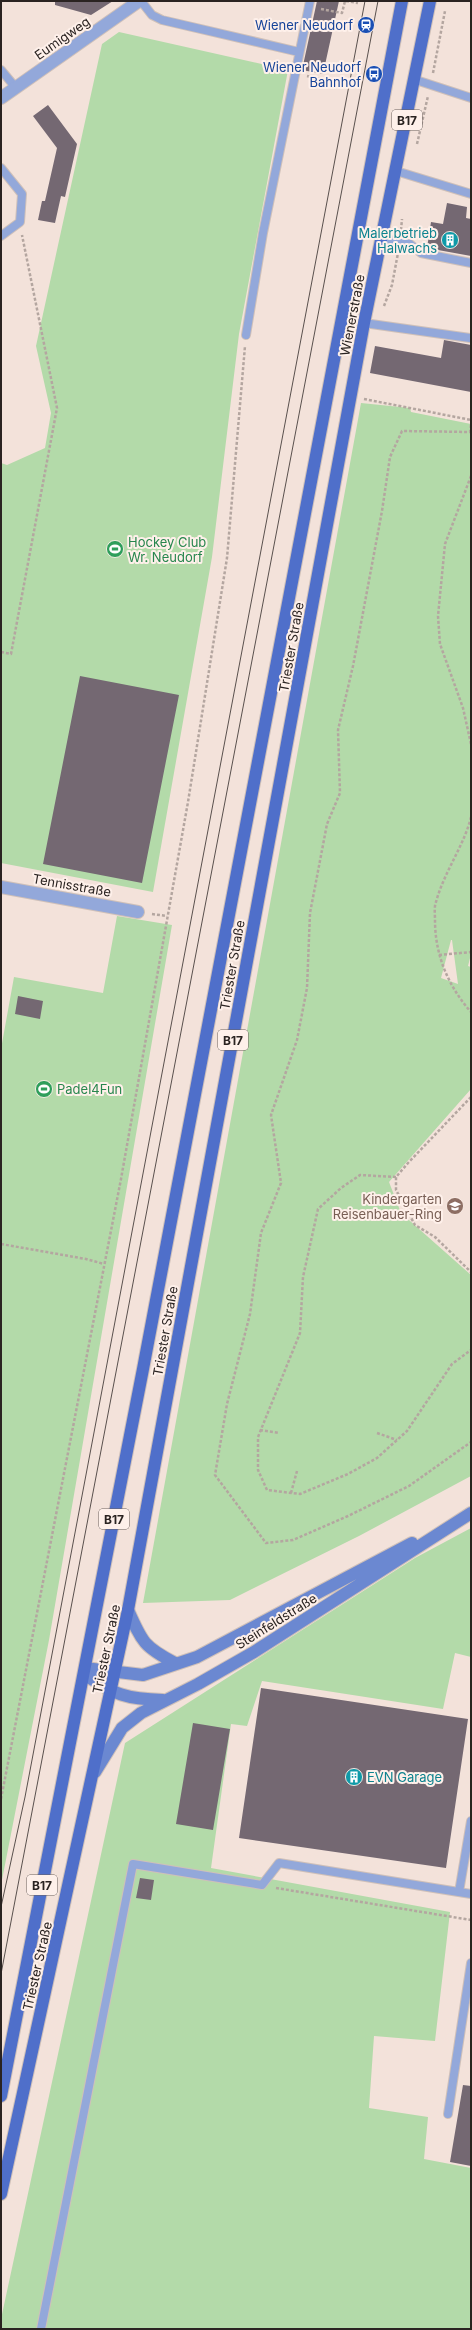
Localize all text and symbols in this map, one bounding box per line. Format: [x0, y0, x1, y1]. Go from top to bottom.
street label: Eumigweg [31, 13, 93, 63]
station icon: Wiener Neudorf [356, 15, 376, 35]
place label: Wiener Neudorf [255, 17, 353, 33]
place label: Wiener Neudorf Bahnhof [263, 59, 361, 90]
bus stop icon: Wiener Neudorf Bahnhof [364, 64, 384, 84]
road number: B17 [392, 110, 422, 130]
place label: Malerbetrieb Halwachs [359, 225, 437, 256]
building icon: Malerbetrieb Halwachs [440, 230, 460, 250]
street label: Wienerstraße [336, 273, 368, 357]
place label: Hockey Club Wr. Neudorf [128, 534, 206, 565]
sports icon: Hockey Club Wr. Neudorf [105, 539, 125, 559]
street label: Triester Straße [275, 601, 307, 693]
street label: Tennisstraße [32, 870, 112, 900]
street label: Triester Straße [216, 919, 248, 1011]
road number: B17 [218, 1030, 248, 1050]
sports icon: Padel4Fun [34, 1079, 54, 1099]
place label: Padel4Fun [57, 1081, 122, 1097]
place label: Kindergarten Reisenbauer-Ring [333, 1191, 442, 1222]
school or university icon: Kindergarten Reisenbauer-Ring [445, 1196, 465, 1216]
street label: Triester Straße [149, 1285, 181, 1377]
road number: B17 [99, 1509, 129, 1529]
street label: Steinfeldstraße [232, 1590, 320, 1652]
street label: Triester Straße [89, 1603, 123, 1695]
building icon: EVN Garage [344, 1767, 364, 1787]
place label: EVN Garage [367, 1769, 442, 1785]
road number: B17 [27, 1875, 57, 1895]
street label: Triester Straße [19, 1920, 55, 2012]

